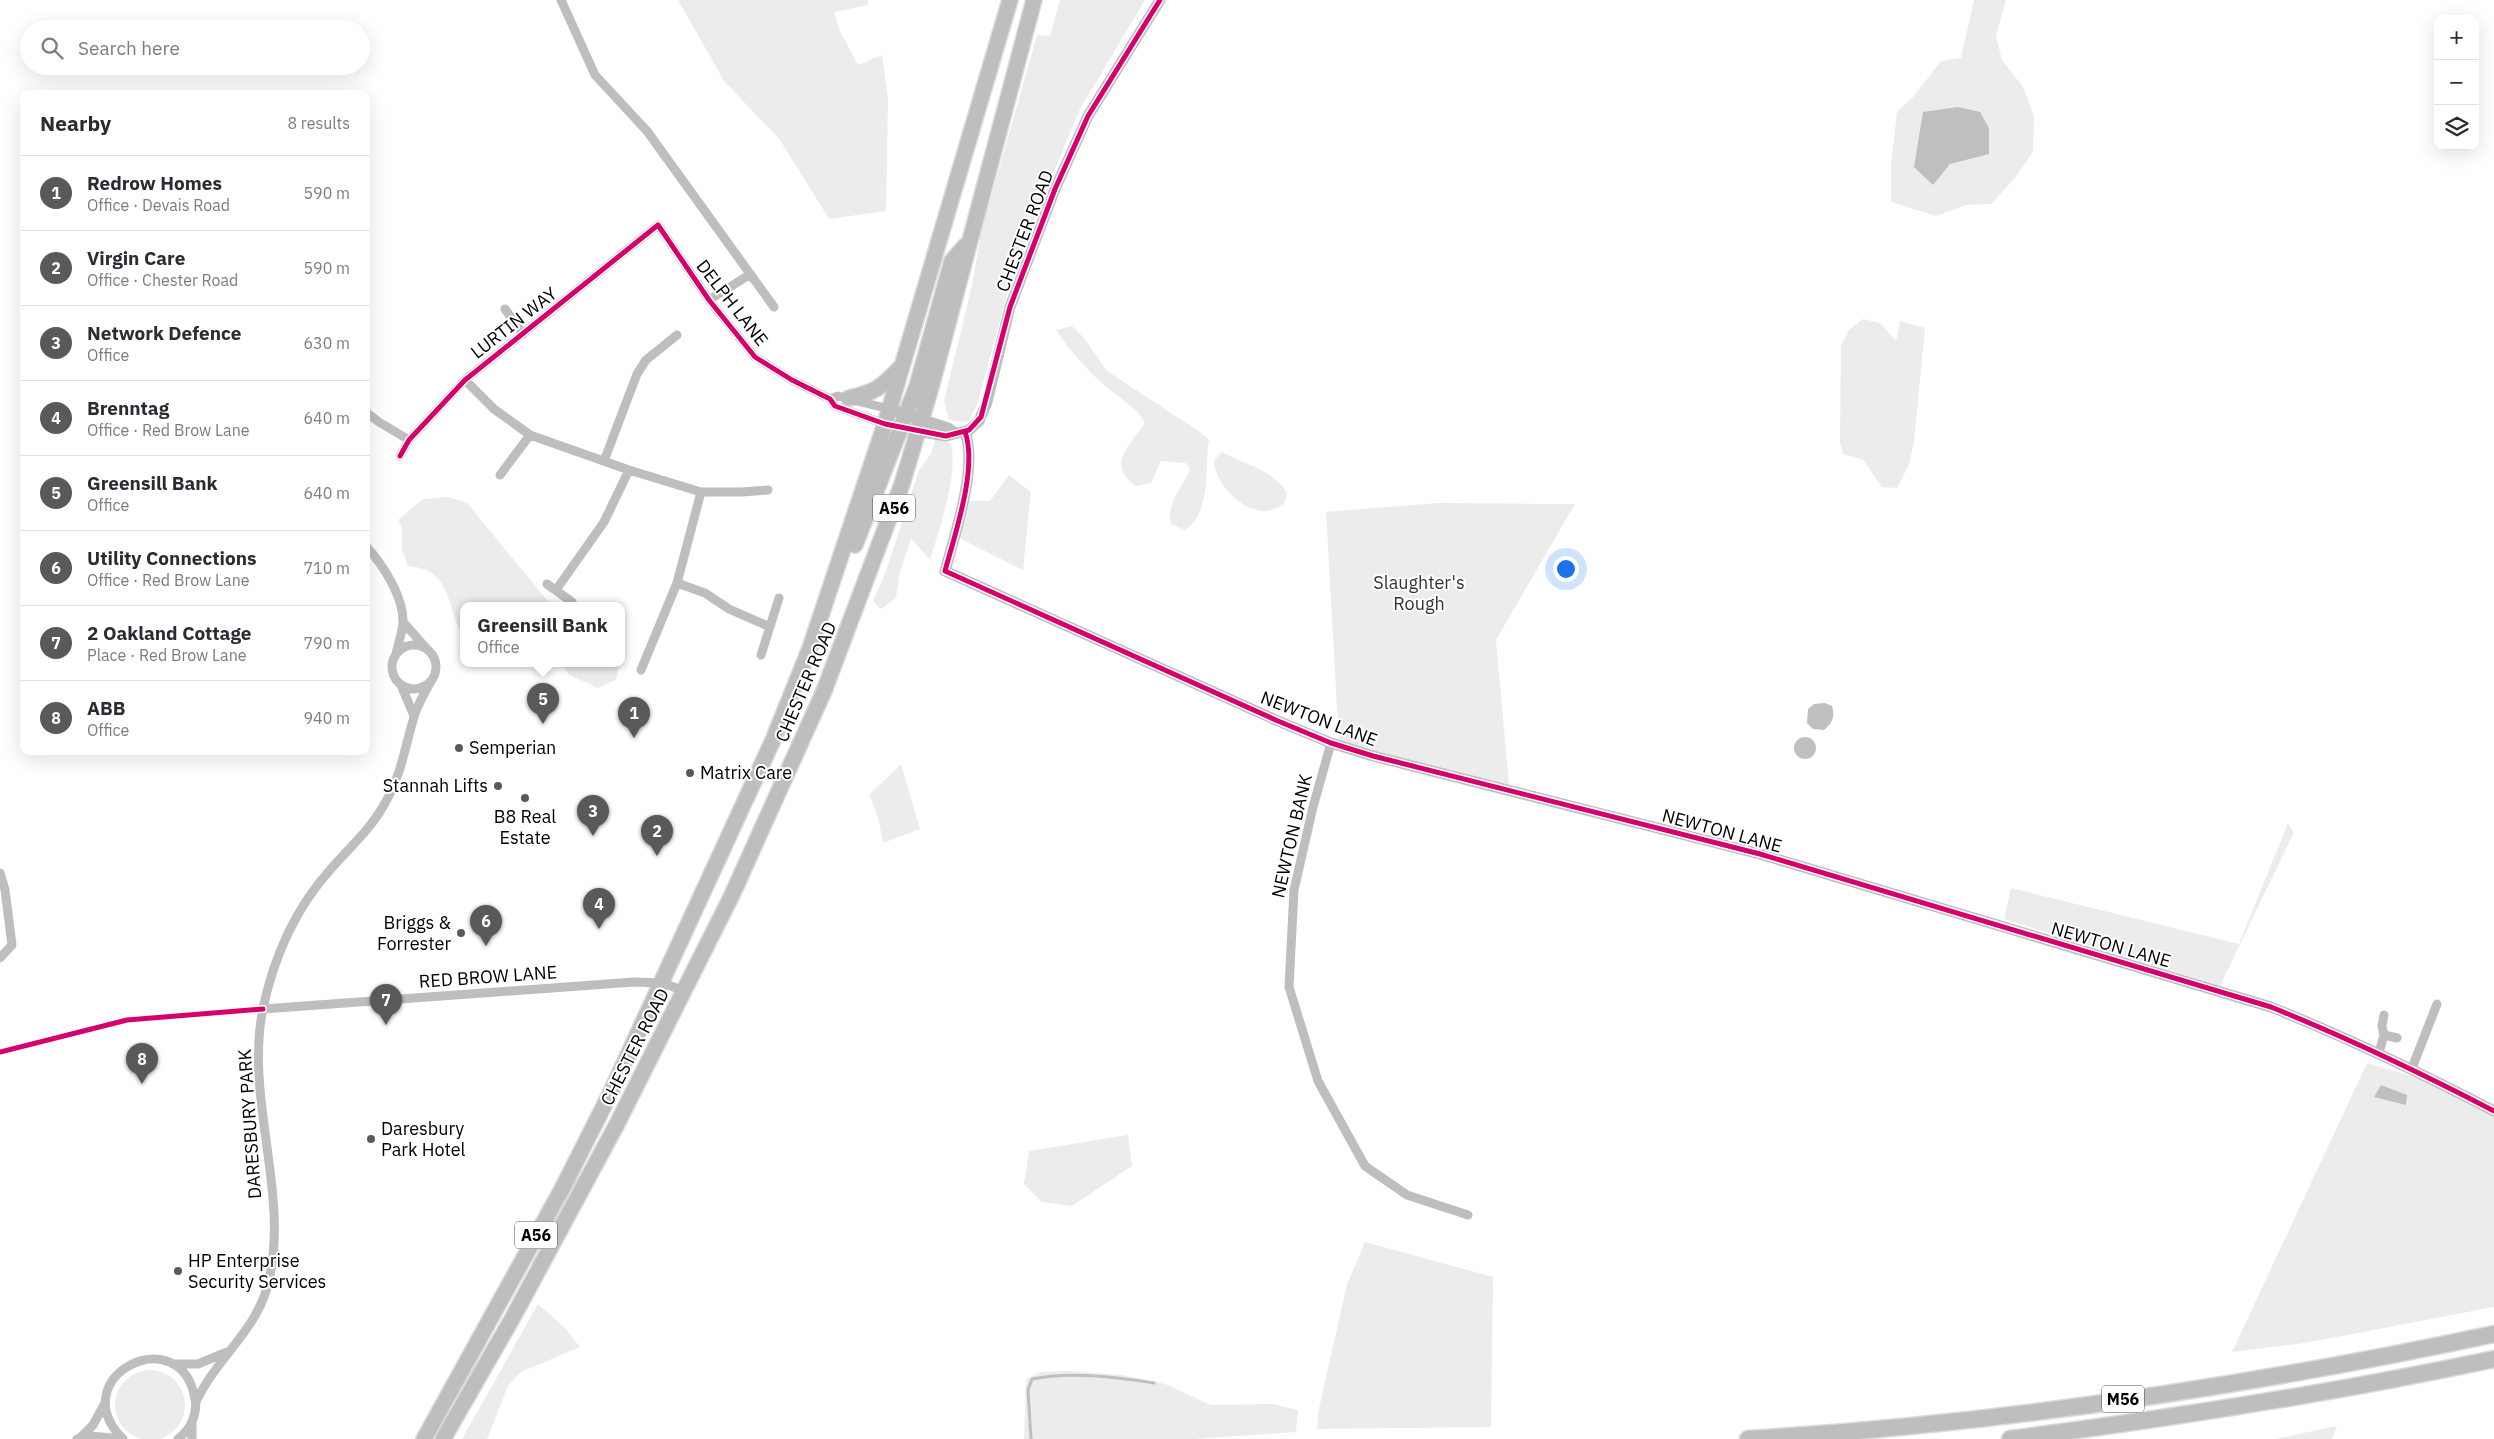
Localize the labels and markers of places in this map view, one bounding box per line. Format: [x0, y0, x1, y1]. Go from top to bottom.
pin: 5 [527, 683, 559, 724]
pin: 1 [618, 697, 650, 738]
place label: Semperian [469, 736, 556, 759]
marker: Semperian [453, 742, 465, 754]
place label: Matrix Care [700, 761, 792, 784]
marker: Matrix Care [684, 767, 696, 779]
place label: Stannah Lifts [383, 774, 488, 797]
marker: Stannah Lifts [492, 780, 504, 792]
marker: B8 Real Estate [519, 792, 531, 804]
pin: 3 [577, 795, 609, 836]
place label: B8 Real Estate [494, 805, 556, 849]
pin: 2 [641, 815, 673, 856]
pin: 4 [583, 888, 615, 929]
pin: 6 [470, 905, 502, 946]
place label: Briggs & Forrester [377, 911, 451, 955]
marker: Briggs & Forrester [455, 927, 467, 939]
pin: 7 [370, 984, 402, 1025]
pin: 8 [126, 1043, 158, 1084]
place label: Daresbury Park Hotel [381, 1117, 466, 1161]
marker: Daresbury Park Hotel [365, 1133, 377, 1145]
place label: HP Enterprise Security Services [188, 1249, 326, 1293]
marker: HP Enterprise Security Services [172, 1265, 184, 1277]

